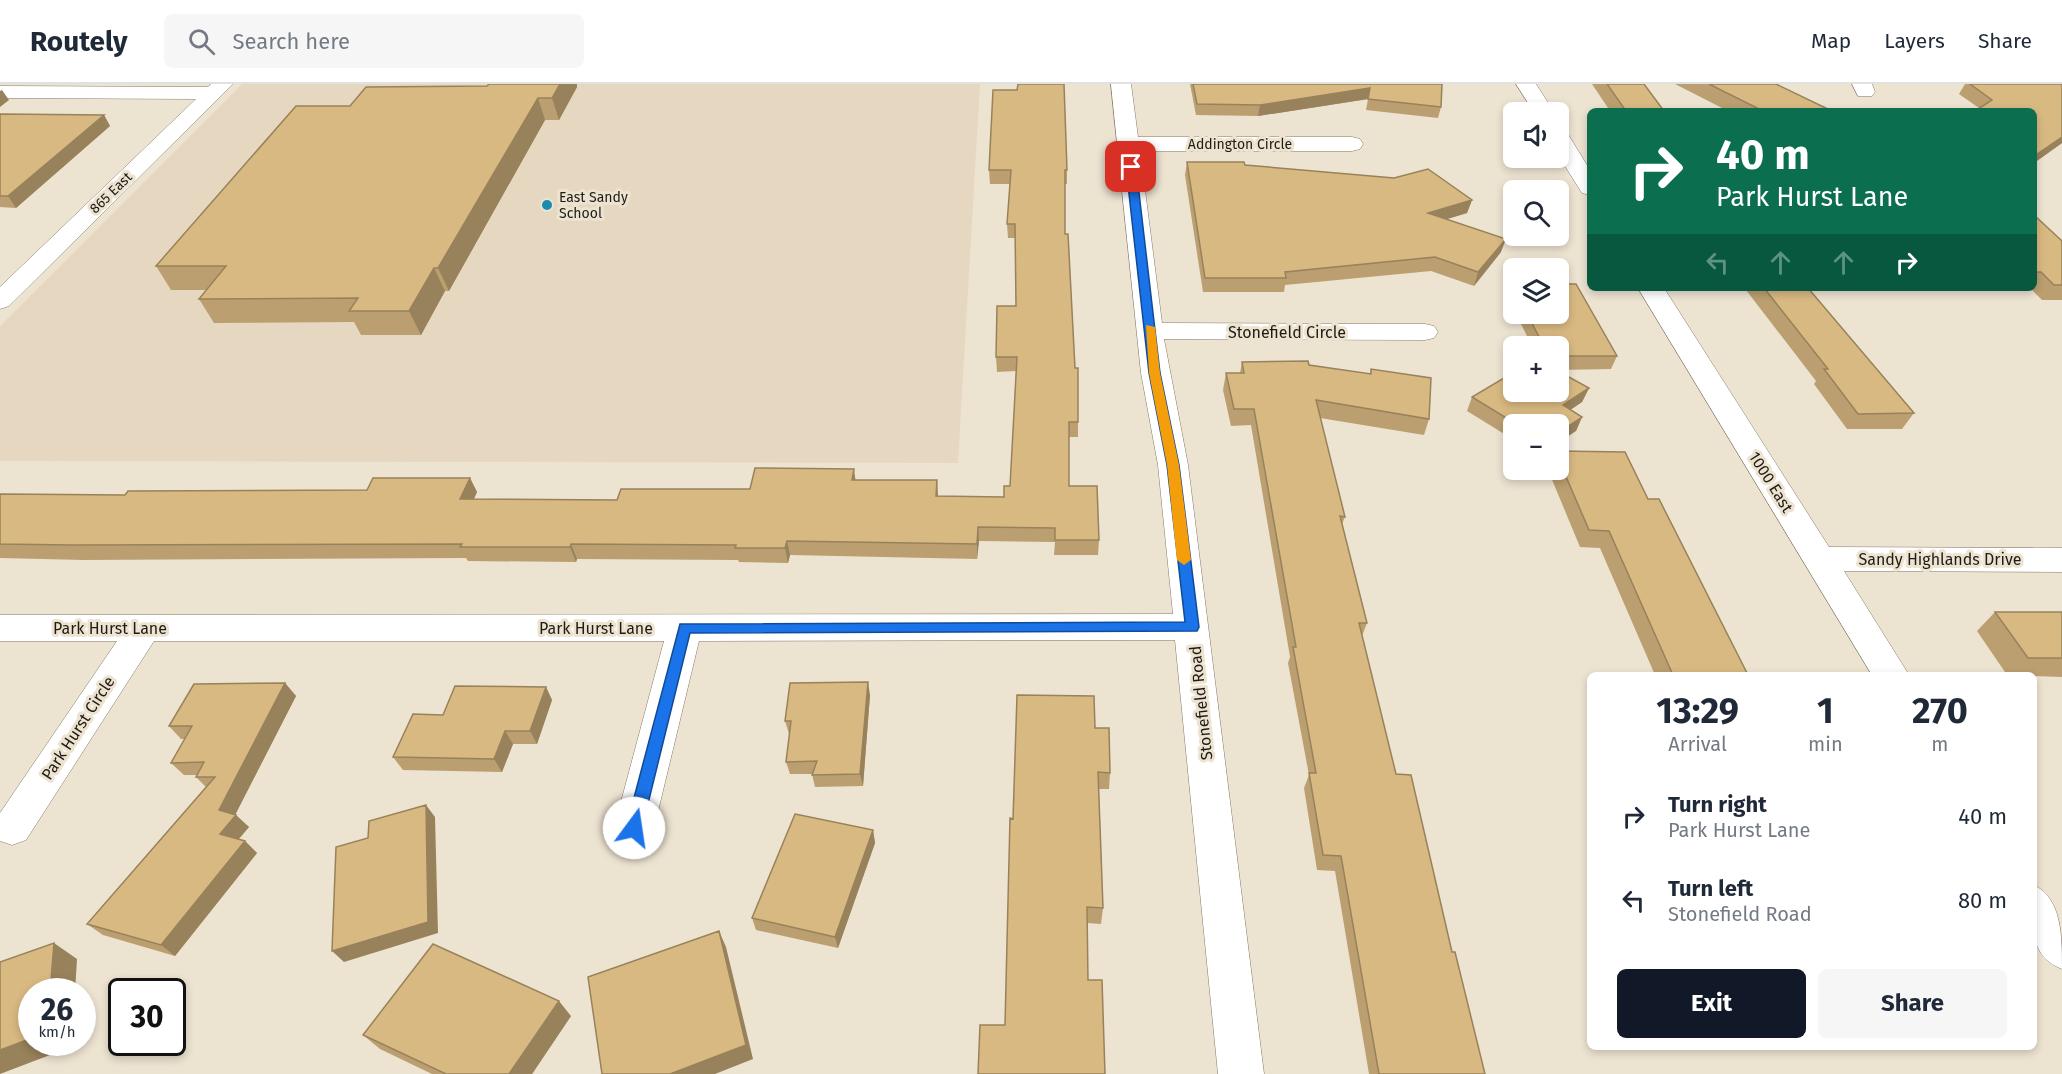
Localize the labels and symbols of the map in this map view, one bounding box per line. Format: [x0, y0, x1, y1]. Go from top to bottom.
street label: Addington Circle [1188, 136, 1292, 153]
pin [1105, 141, 1156, 192]
street label: 865 East [86, 168, 136, 217]
place label: East Sandy School [559, 189, 628, 222]
marker: East Sandy School [540, 198, 554, 212]
street label: Stonefield Circle [1228, 323, 1346, 342]
street label: 1000 East [1745, 448, 1797, 516]
street label: Sandy Highlands Drive [1858, 550, 2022, 569]
street label: Park Hurst Lane [53, 619, 167, 638]
street label: Park Hurst Lane [539, 619, 653, 638]
street label: Stonefield Road [1186, 645, 1216, 761]
street label: Park Hurst Circle [37, 673, 119, 783]
position arrow [602, 796, 666, 860]
speed limit sign: 30 [108, 978, 186, 1056]

